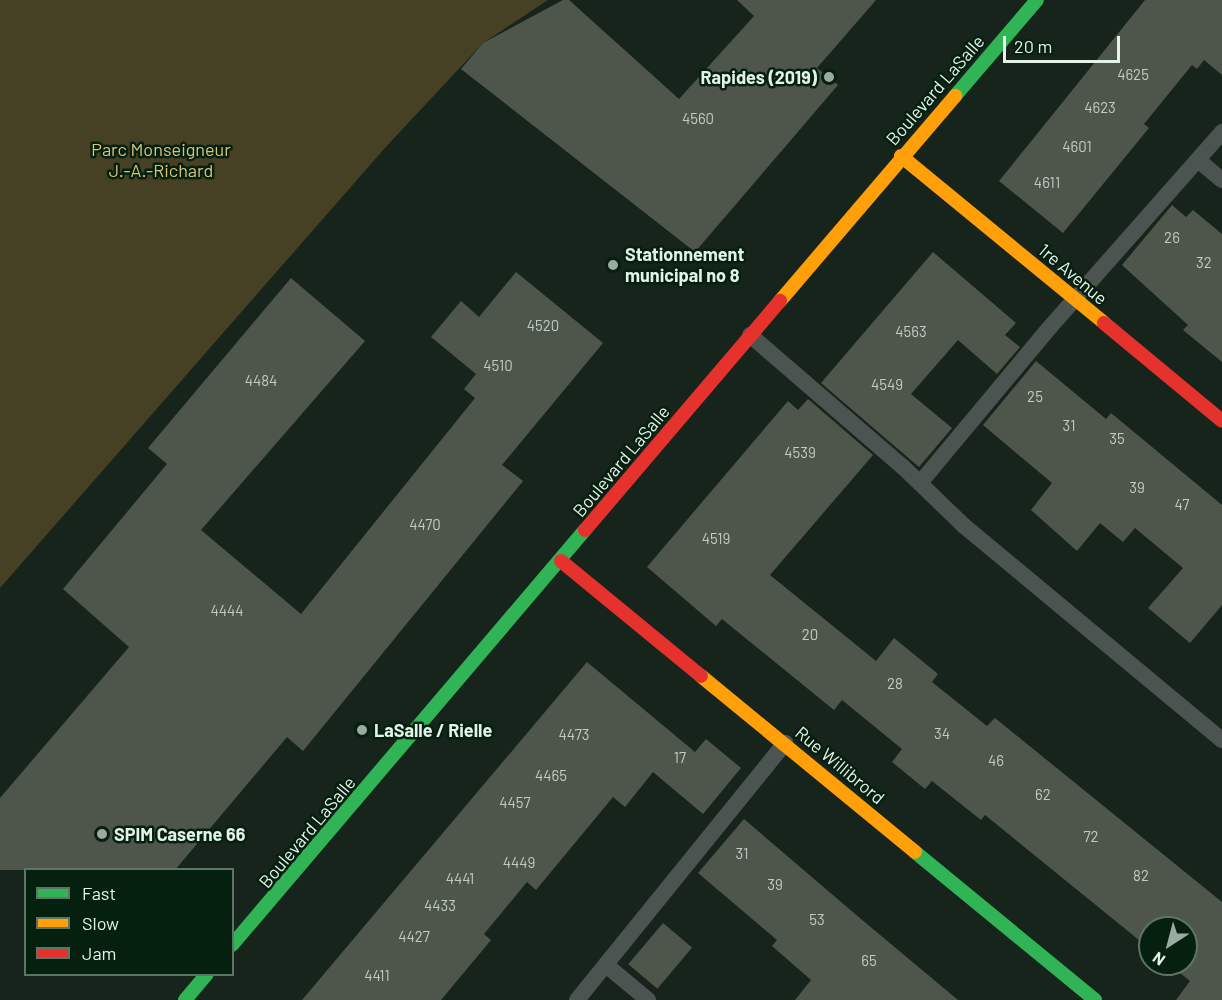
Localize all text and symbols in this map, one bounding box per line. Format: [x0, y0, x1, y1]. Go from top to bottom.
scale bar [1006, 24, 1123, 62]
street label: Boulevard LaSalle [881, 31, 989, 149]
text: 20 m [1014, 35, 1052, 57]
place label: Rapides (2019) [701, 66, 817, 88]
house number: 4625 [1117, 66, 1149, 84]
marker: Rapides (2019) [822, 70, 836, 84]
house number: 4623 [1084, 99, 1116, 117]
house number: 4560 [682, 110, 714, 128]
house number: 4601 [1062, 138, 1092, 156]
park label: Parc Monseigneur J.-A.-Richard [91, 139, 231, 182]
house number: 4611 [1034, 174, 1060, 192]
house number: 26 [1164, 229, 1180, 247]
street label: 1re Avenue [1034, 239, 1112, 309]
place label: Stationnement municipal no 8 [625, 244, 744, 286]
house number: 32 [1196, 254, 1212, 272]
marker: Stationnement municipal no 8 [606, 258, 620, 272]
house number: 4520 [527, 317, 559, 335]
house number: 4563 [895, 323, 927, 341]
house number: 4510 [483, 357, 513, 375]
house number: 4484 [245, 372, 277, 390]
house number: 4549 [871, 376, 903, 394]
house number: 25 [1027, 388, 1043, 406]
street label: Boulevard LaSalle [568, 401, 674, 521]
house number: 31 [1063, 417, 1075, 435]
house number: 35 [1109, 430, 1125, 448]
house number: 4539 [784, 444, 816, 462]
house number: 39 [1129, 479, 1145, 497]
house number: 47 [1175, 496, 1189, 514]
house number: 4470 [409, 516, 441, 534]
house number: 4519 [702, 530, 730, 548]
house number: 4444 [210, 602, 244, 620]
house number: 20 [802, 626, 818, 644]
house number: 28 [887, 675, 903, 693]
place label: LaSalle / Rielle [374, 719, 492, 741]
street label: Rue Willibrord [791, 722, 889, 808]
marker: LaSalle / Rielle [355, 723, 369, 737]
house number: 34 [934, 725, 950, 743]
house number: 4473 [559, 726, 589, 744]
house number: 17 [674, 749, 686, 767]
house number: 46 [988, 752, 1004, 770]
house number: 4465 [535, 767, 567, 785]
street label: Boulevard LaSalle [254, 772, 360, 892]
house number: 62 [1035, 786, 1051, 804]
house number: 4457 [499, 794, 531, 812]
place label: SPIM Caserne 66 [114, 823, 245, 845]
marker: SPIM Caserne 66 [95, 827, 109, 841]
house number: 72 [1083, 828, 1099, 846]
house number: 31 [736, 845, 748, 863]
house number: 4449 [503, 854, 535, 872]
house number: 82 [1133, 867, 1149, 885]
legend [24, 868, 234, 976]
house number: 4441 [446, 870, 474, 888]
house number: 39 [767, 876, 783, 894]
text: Fast [82, 882, 116, 904]
house number: 4433 [424, 897, 456, 915]
house number: 53 [809, 911, 825, 929]
text: Slow [82, 912, 119, 934]
north arrow [1138, 916, 1198, 976]
house number: 4427 [398, 928, 430, 946]
text: Jam [82, 942, 116, 964]
text: N [1148, 949, 1168, 970]
house number: 65 [861, 952, 877, 970]
house number: 4411 [364, 967, 390, 985]

